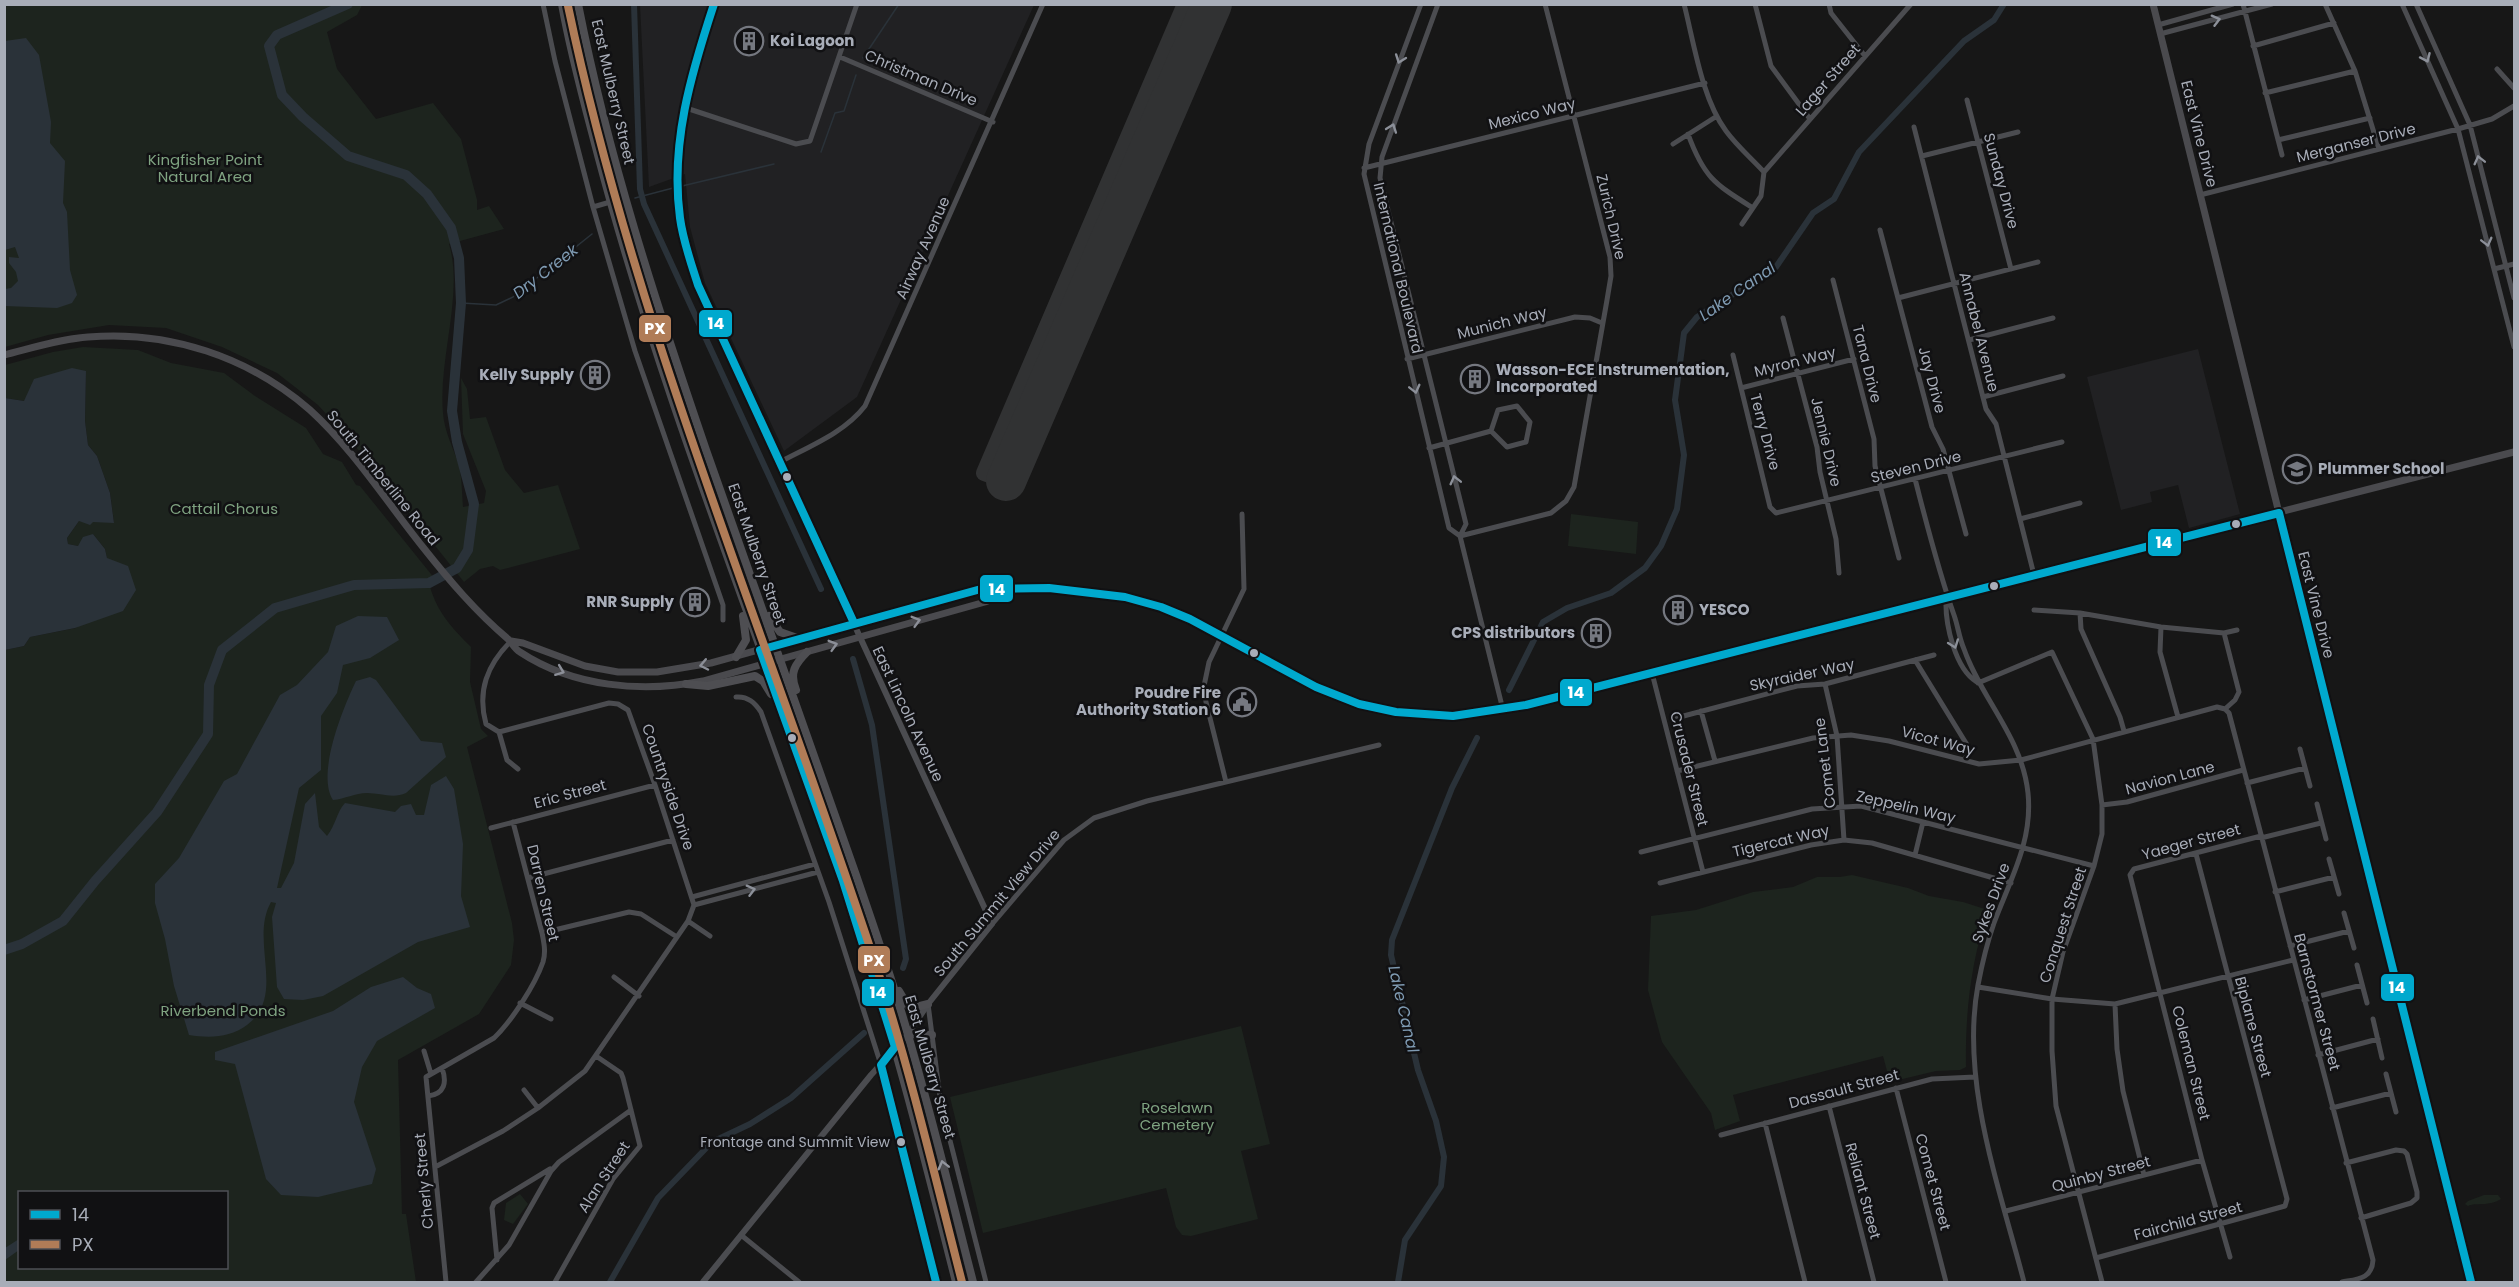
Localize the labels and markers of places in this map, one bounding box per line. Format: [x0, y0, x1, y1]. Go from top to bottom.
building icon: Koi Lagoon [733, 25, 765, 57]
place label: Koi Lagoon [770, 30, 854, 51]
building icon: Kelly Supply [579, 359, 611, 391]
place label: Wasson-ECE Instrumentation, Incorporated [1496, 359, 1729, 397]
building icon: Wasson-ECE Instrumentation, Incorporated [1459, 363, 1491, 395]
place label: Kelly Supply [479, 364, 575, 385]
school or university icon: Plummer School [2281, 453, 2313, 485]
place label: Plummer School [2318, 458, 2444, 479]
unlabelled marker [781, 471, 793, 483]
unlabelled marker [2230, 518, 2242, 530]
unlabelled marker [1988, 580, 2000, 592]
building icon: RNR Supply [679, 586, 711, 618]
place label: RNR Supply [586, 591, 675, 612]
building icon: YESCO [1662, 594, 1694, 626]
place label: YESCO [1699, 599, 1750, 620]
building icon: CPS distributors [1580, 617, 1612, 649]
place label: CPS distributors [1451, 622, 1575, 643]
unlabelled marker [1248, 647, 1260, 659]
place label: Poudre Fire Authority Station 6 [1076, 682, 1221, 720]
public building icon: Poudre Fire Authority Station 6 [1226, 686, 1258, 718]
unlabelled marker [786, 732, 798, 744]
place label: Frontage and Summit View [700, 1132, 891, 1152]
marker: Frontage and Summit View [895, 1136, 907, 1148]

